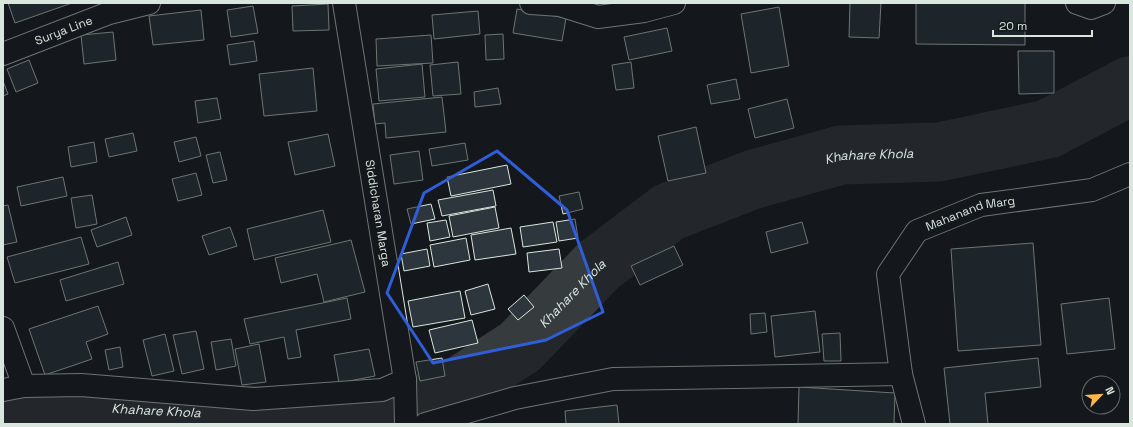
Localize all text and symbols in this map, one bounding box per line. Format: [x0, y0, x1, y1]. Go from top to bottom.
street label: Surya Line [32, 12, 95, 49]
scale bar [993, 12, 1092, 38]
text: 20 m [999, 18, 1027, 34]
water label: Khahare Khola [823, 145, 914, 168]
street label: Siddicharan Marga [361, 159, 395, 268]
street label: Mahanand Marg [923, 192, 1016, 235]
water label: Khahare Khola [535, 255, 609, 331]
north arrow [1081, 375, 1121, 415]
text: N [1102, 384, 1118, 397]
water label: Khahare Khola [111, 400, 202, 421]

